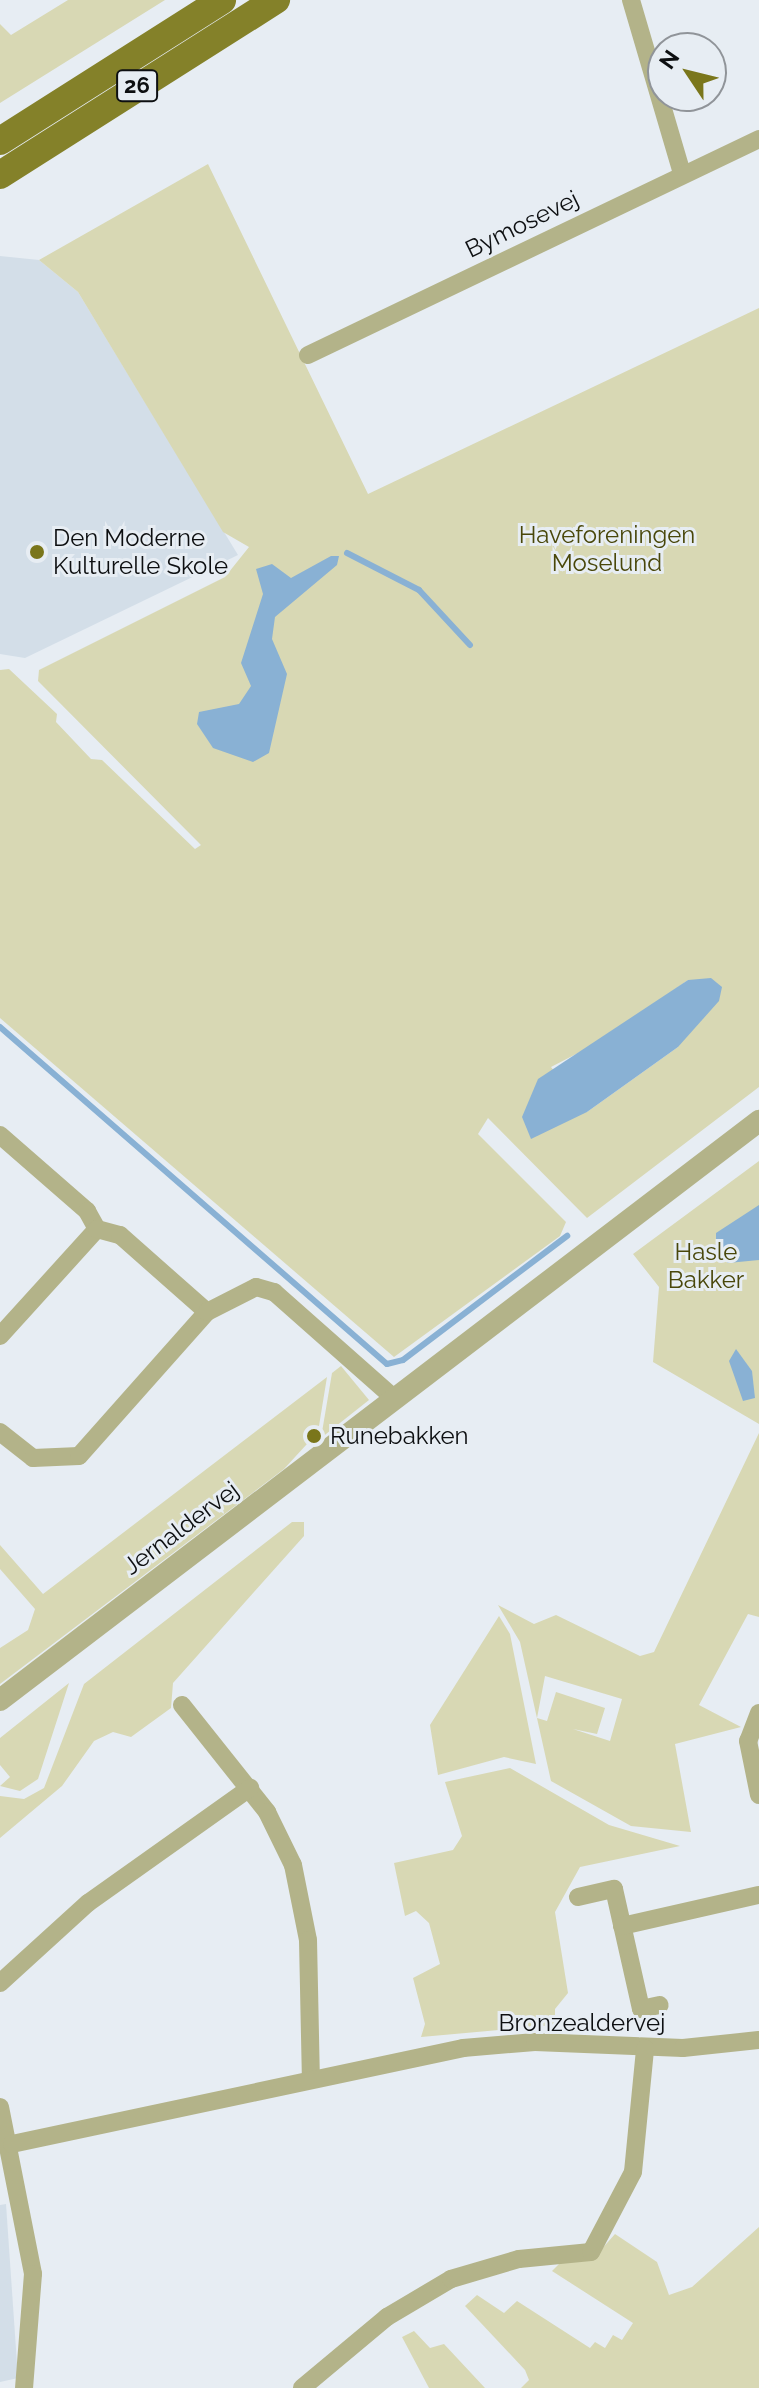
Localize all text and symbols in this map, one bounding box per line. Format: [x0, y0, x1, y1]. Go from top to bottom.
north arrow [647, 32, 727, 112]
text: N [654, 45, 684, 74]
road number: 26 [115, 68, 159, 104]
street label: Bymosevej [461, 184, 583, 264]
park label: Haveforeningen Moselund [519, 521, 695, 577]
place label: Den Moderne Kulturelle Skole [53, 524, 228, 580]
marker: Den Moderne Kulturelle Skole [28, 543, 46, 561]
park label: Hasle Bakker [668, 1238, 744, 1294]
place label: Runebakken [330, 1422, 469, 1450]
marker: Runebakken [305, 1427, 323, 1445]
street label: Jernaldervej [118, 1475, 244, 1581]
street label: Bronzealdervej [499, 2009, 665, 2037]

